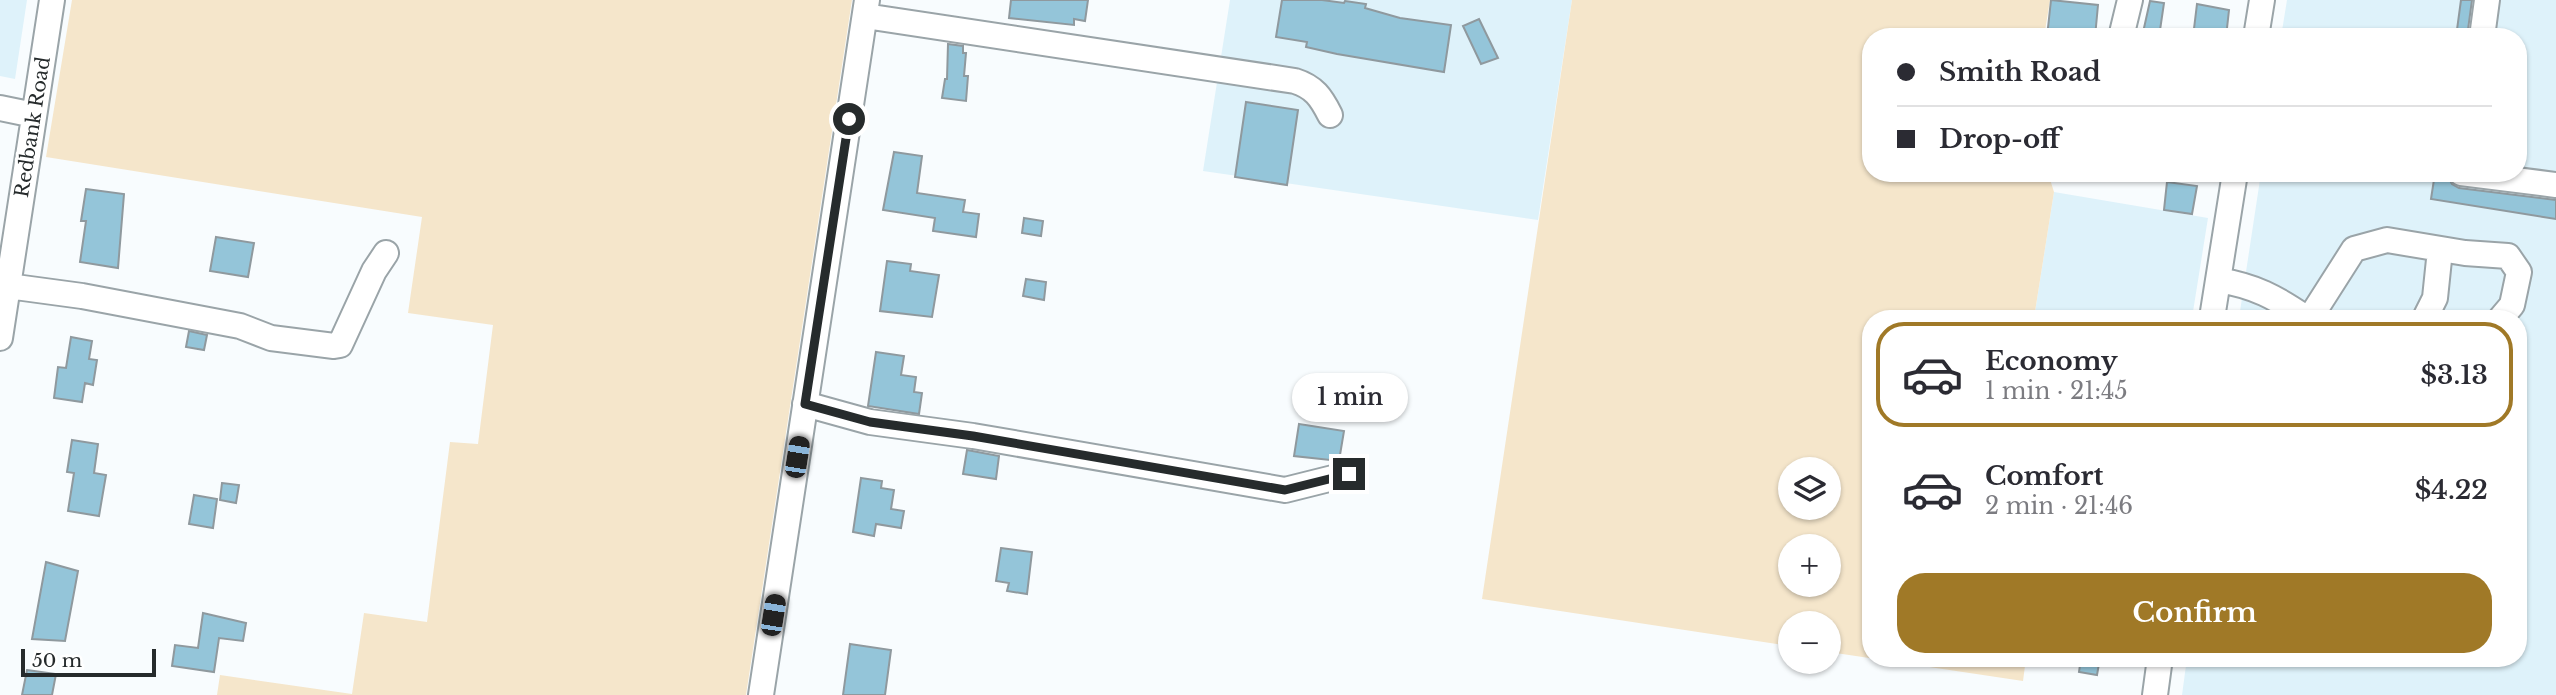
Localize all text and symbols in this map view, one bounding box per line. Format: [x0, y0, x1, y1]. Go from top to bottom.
street label: Redbank Road [10, 55, 55, 199]
text: Smith Road [1939, 56, 2101, 88]
route start [833, 103, 865, 135]
text: Drop-off [1939, 123, 2060, 155]
icon: car [1901, 343, 1964, 406]
text: Economy [1985, 345, 2118, 377]
text: $3.13 [2420, 359, 2488, 391]
callout: 1 min [1291, 372, 1407, 421]
text: 1 min · 21:45 [1985, 377, 2128, 405]
text: 1 min [1317, 383, 1383, 411]
car [784, 435, 811, 479]
map controls [1778, 457, 1841, 674]
button: layers [1778, 457, 1841, 520]
route end [1333, 458, 1365, 490]
icon: car [1901, 458, 1964, 521]
text: Comfort [1985, 460, 2103, 492]
text: $4.22 [2415, 474, 2488, 506]
text: 2 min · 21:46 [1985, 492, 2133, 520]
button: + [1778, 534, 1841, 597]
button: Confirm [1897, 573, 2492, 653]
car [760, 593, 787, 637]
button: − [1778, 611, 1841, 674]
scale bar [21, 646, 156, 678]
text: 50 m [32, 649, 82, 672]

